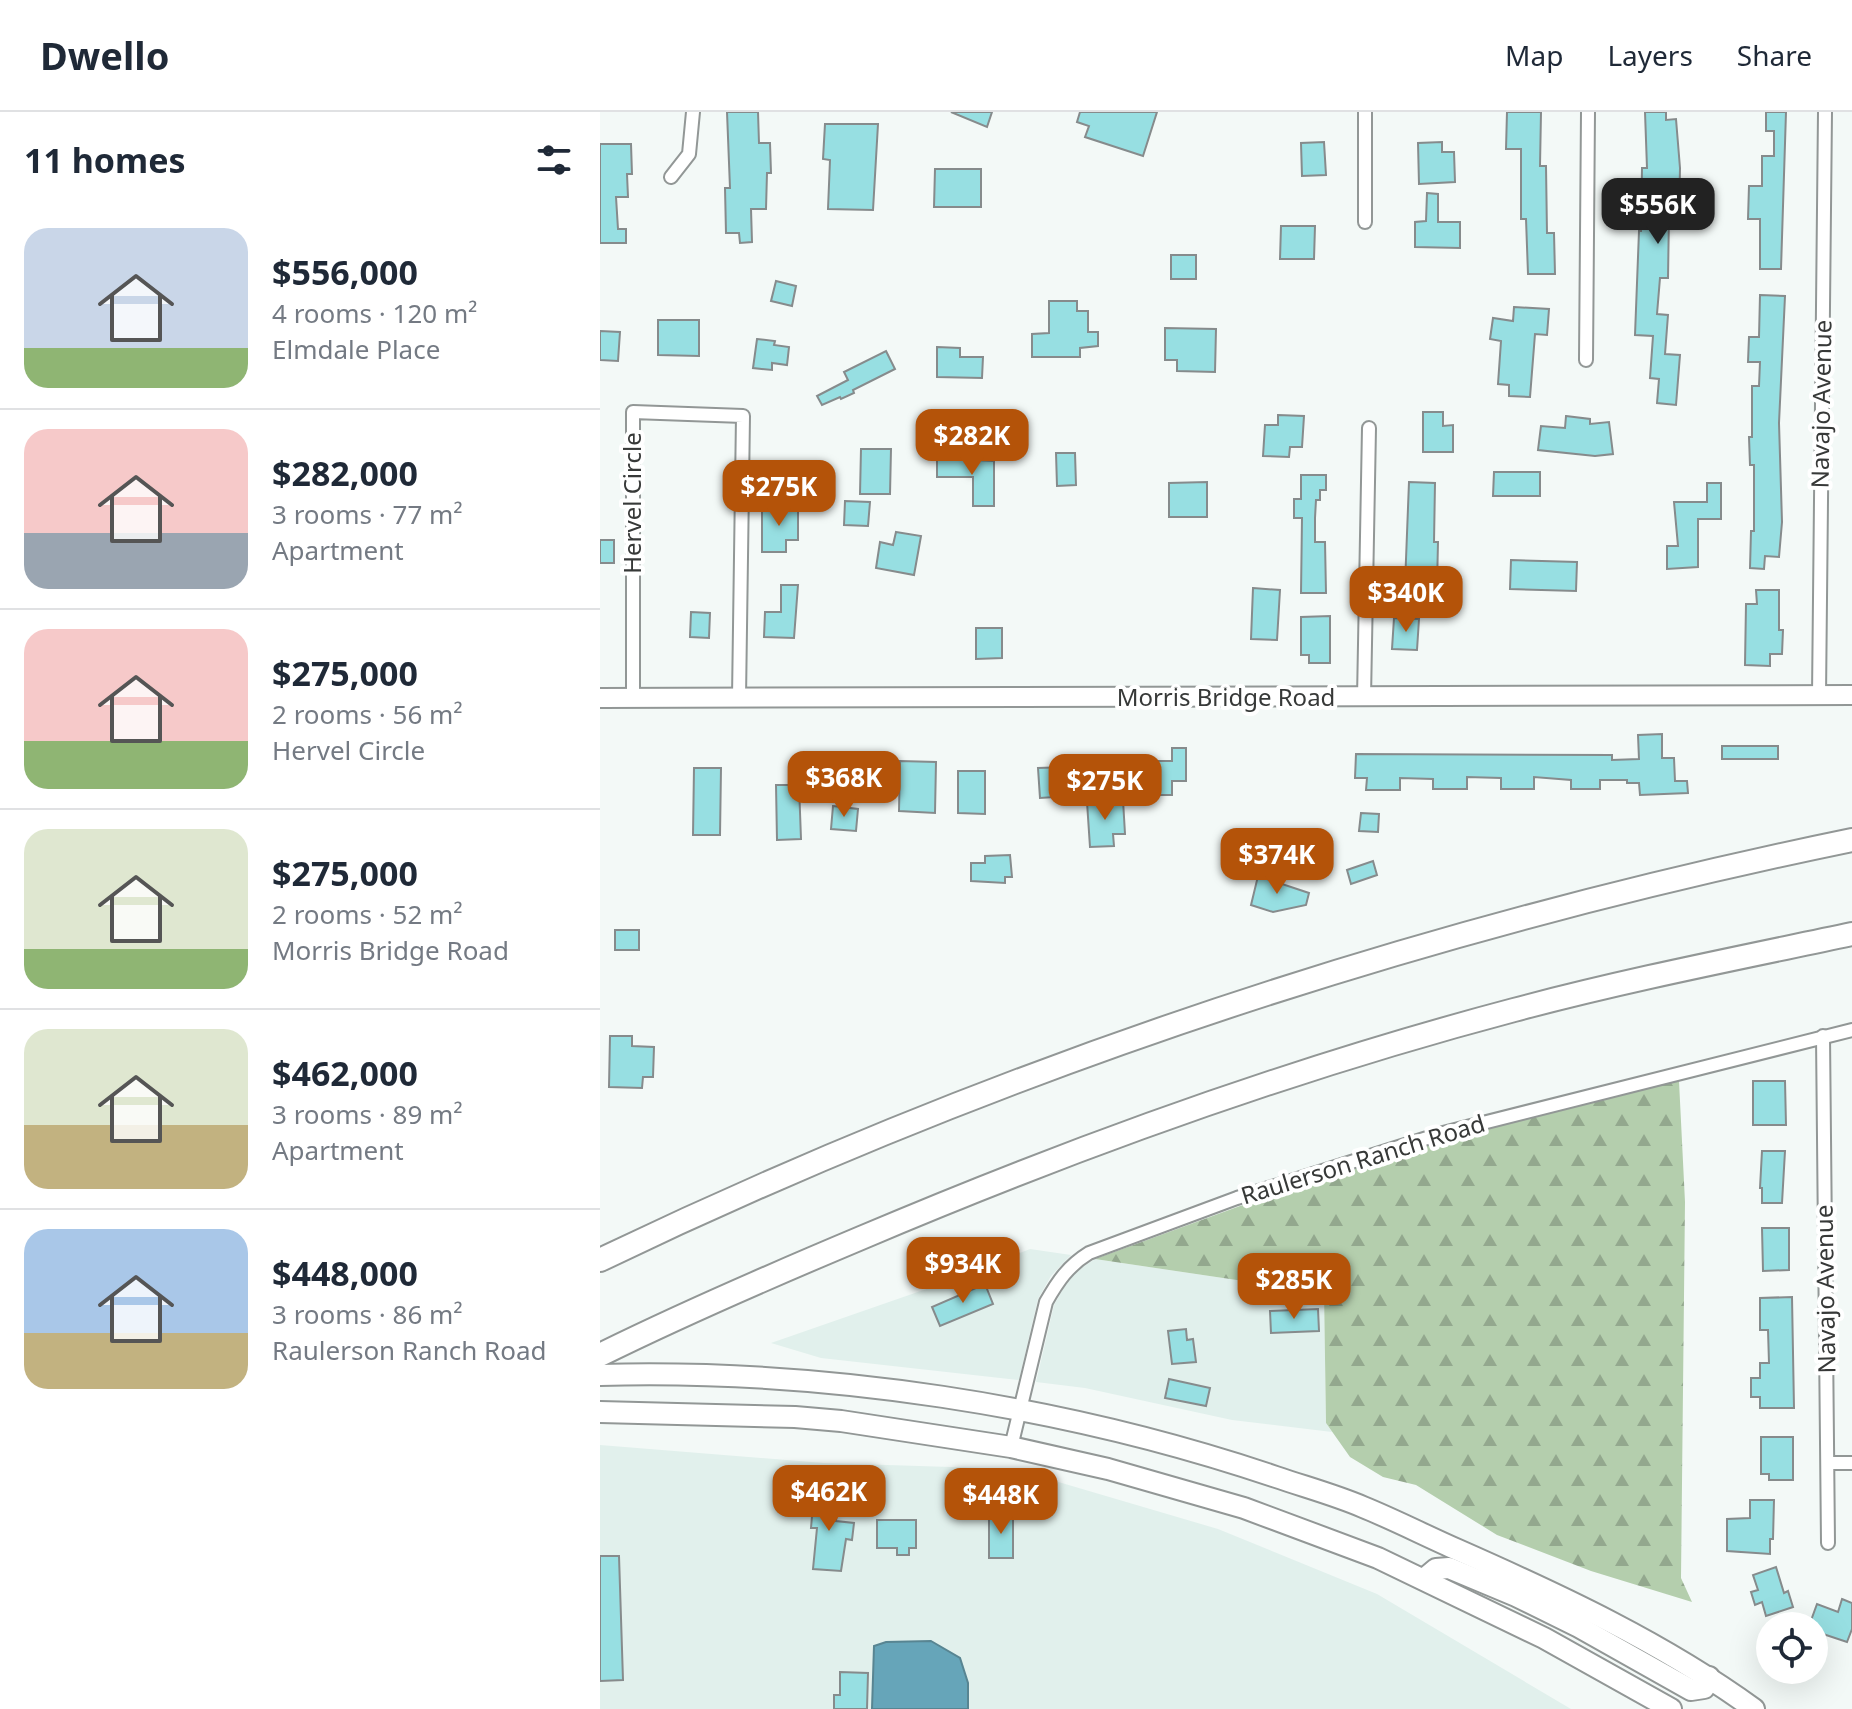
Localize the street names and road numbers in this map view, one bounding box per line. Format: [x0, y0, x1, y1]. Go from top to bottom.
street label: Navajo Avenue [1803, 319, 1838, 489]
street label: Hervel Circle [615, 432, 648, 574]
street label: Morris Bridge Road [1117, 680, 1335, 713]
street label: Raulerson Ranch Road [1237, 1106, 1489, 1211]
street label: Navajo Avenue [1807, 1204, 1842, 1374]

